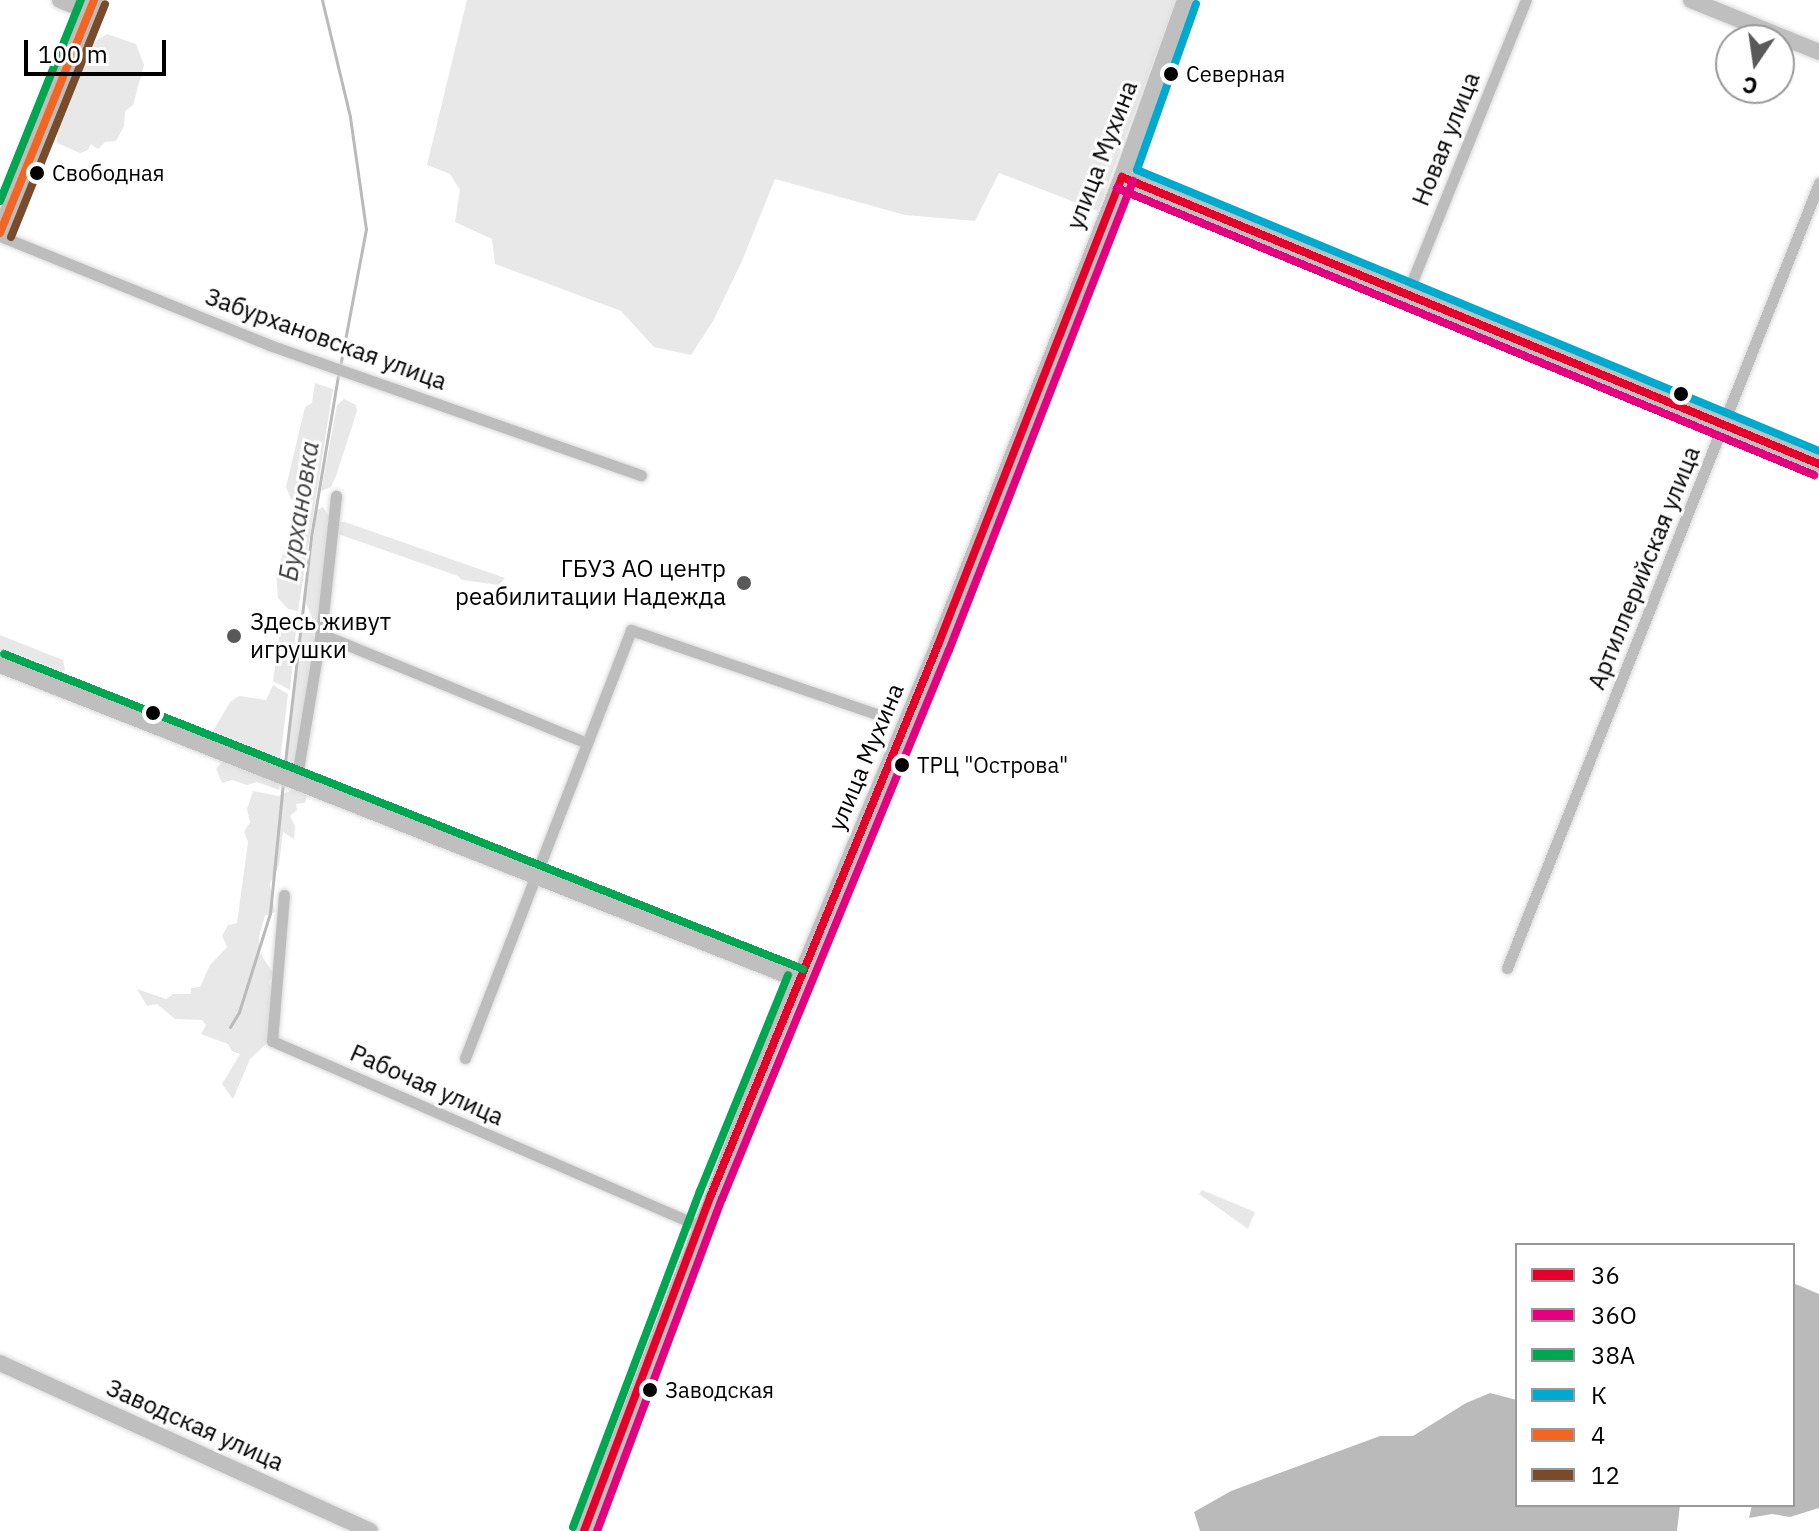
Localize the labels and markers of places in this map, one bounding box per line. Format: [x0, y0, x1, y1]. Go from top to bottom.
place label: Северная [1186, 61, 1285, 87]
marker: Северная [1163, 66, 1179, 82]
place label: Свободная [52, 160, 165, 186]
marker: Свободная [29, 165, 45, 181]
unlabelled marker [1673, 386, 1689, 402]
place label: ГБУЗ АО центр реабилитации Надежда [455, 555, 726, 611]
marker: ГБУЗ АО центр реабилитации Надежда [733, 572, 755, 594]
place label: Здесь живут игрушки [250, 608, 391, 664]
marker: Здесь живут игрушки [225, 627, 243, 645]
unlabelled marker [145, 705, 161, 721]
place label: ТРЦ "Острова" [917, 752, 1068, 778]
marker: ТРЦ "Острова" [894, 757, 910, 773]
place label: Заводская [665, 1377, 774, 1403]
marker: Заводская [642, 1382, 658, 1398]

